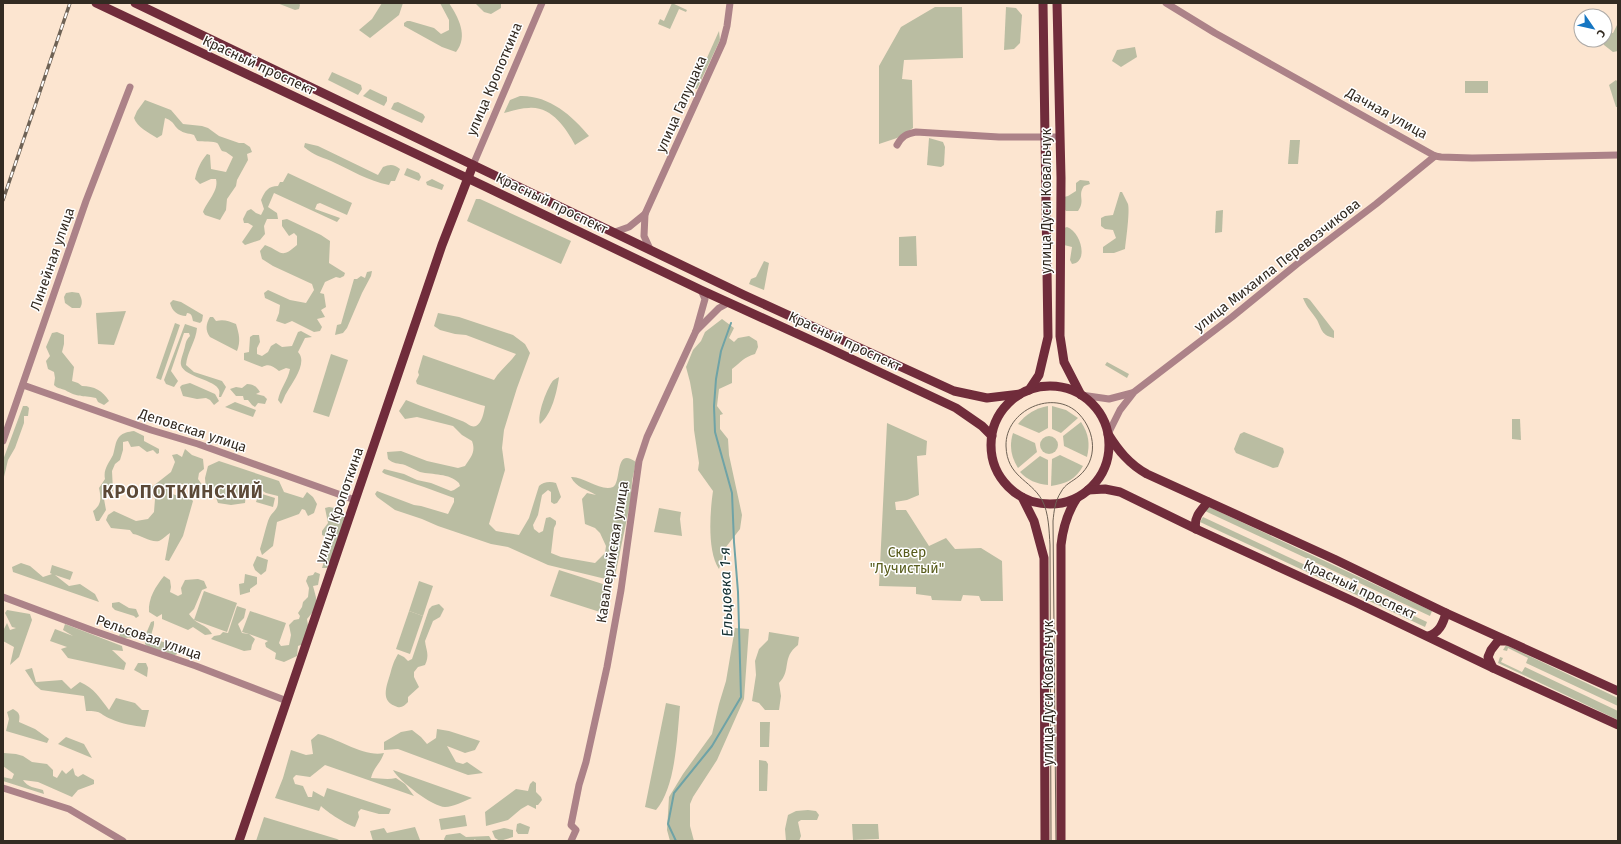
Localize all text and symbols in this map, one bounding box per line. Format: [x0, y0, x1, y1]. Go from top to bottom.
north arrow [1573, 8, 1613, 48]
street label: улица Кропоткина [463, 20, 526, 138]
text: С [1593, 27, 1608, 40]
street label: Красный проспект [200, 32, 318, 99]
street label: улица Галущака [652, 53, 710, 155]
street label: Дачная улица [1342, 84, 1430, 143]
street label: улица Дуси Ковальчук [1038, 128, 1055, 274]
street label: Красный проспект [493, 169, 611, 238]
street label: улица Михаила Перевозчикова [1191, 195, 1364, 336]
street label: Линейная улица [27, 205, 78, 313]
street label: Красный проспект [786, 308, 904, 375]
street label: Деповская улица [136, 405, 249, 456]
street label: улица Кропоткина [312, 445, 367, 565]
district label: КРОПОТКИНСКИЙ [102, 480, 264, 503]
street label: Кавалерийская улица [593, 480, 632, 624]
park label: Сквер "Лучистый" [870, 544, 944, 577]
water label: Ельцовка 1-я [715, 547, 737, 637]
street label: Красный проспект [1301, 556, 1419, 623]
street label: Рельсовая улица [94, 611, 204, 664]
street label: улица Дуси Ковальчук [1040, 620, 1057, 766]

